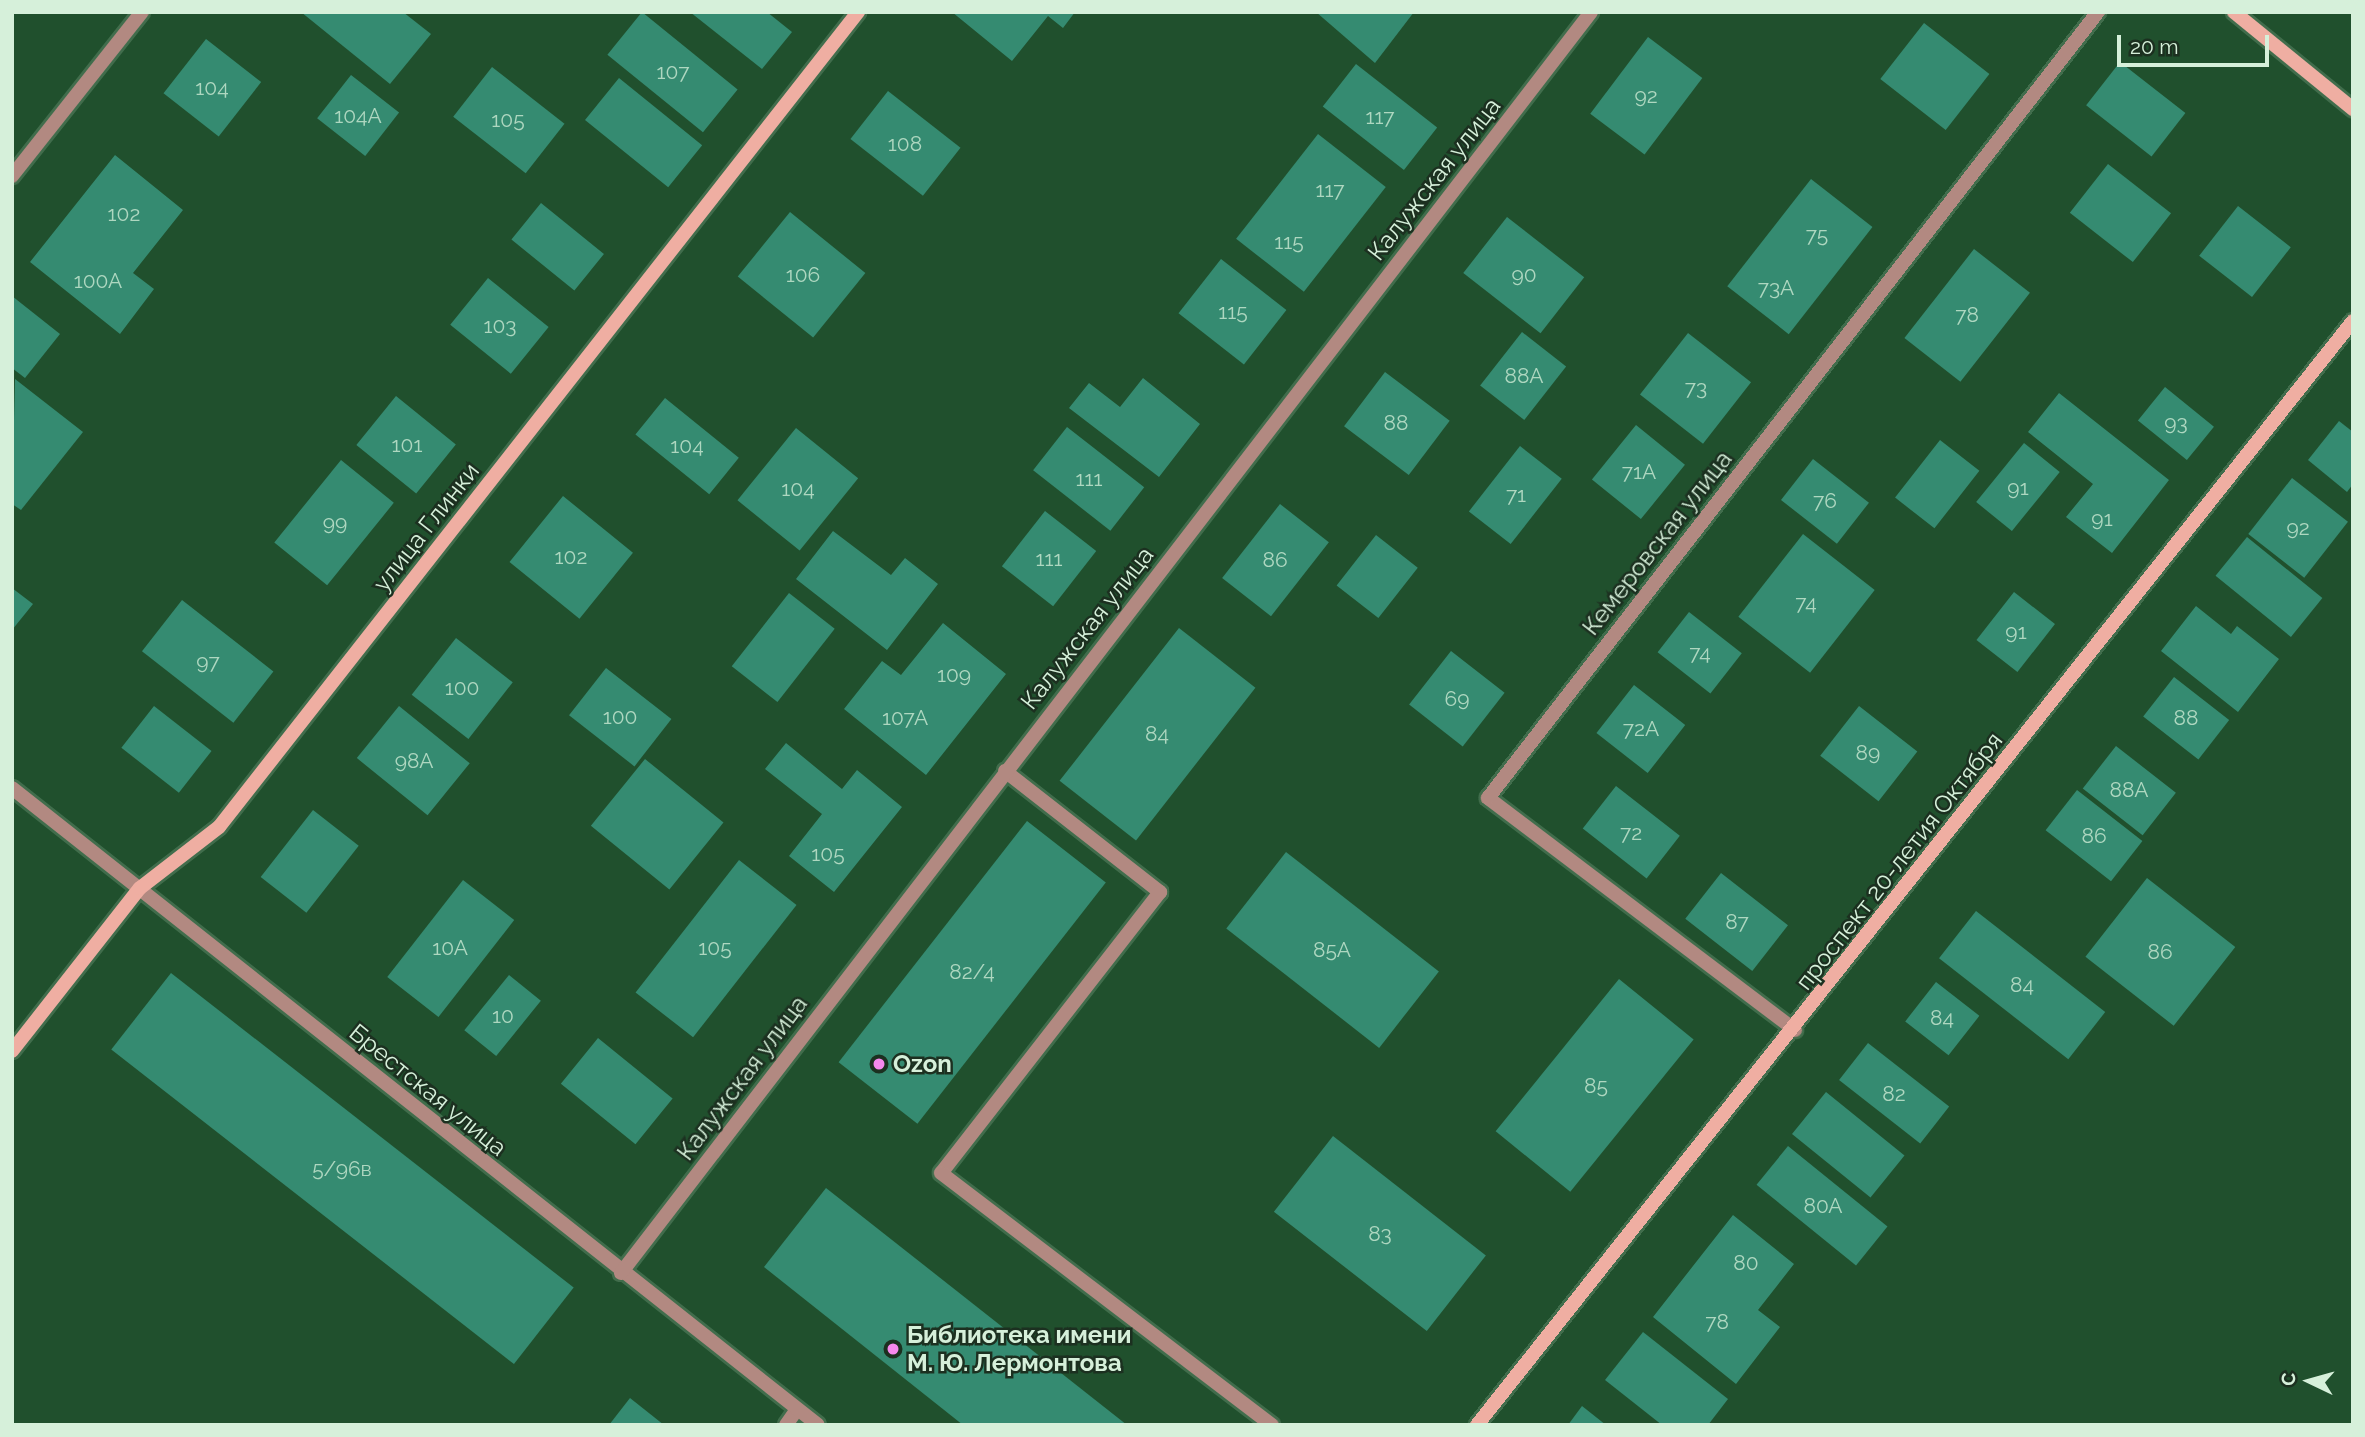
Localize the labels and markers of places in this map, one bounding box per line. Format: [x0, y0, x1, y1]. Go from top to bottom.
place label: Ozon [893, 1050, 952, 1078]
marker: Ozon [871, 1056, 887, 1072]
place label: Библиотека имени М. Ю. Лермонтова [907, 1321, 1131, 1377]
marker: Библиотека имени М. Ю. Лермонтова [885, 1341, 901, 1357]

